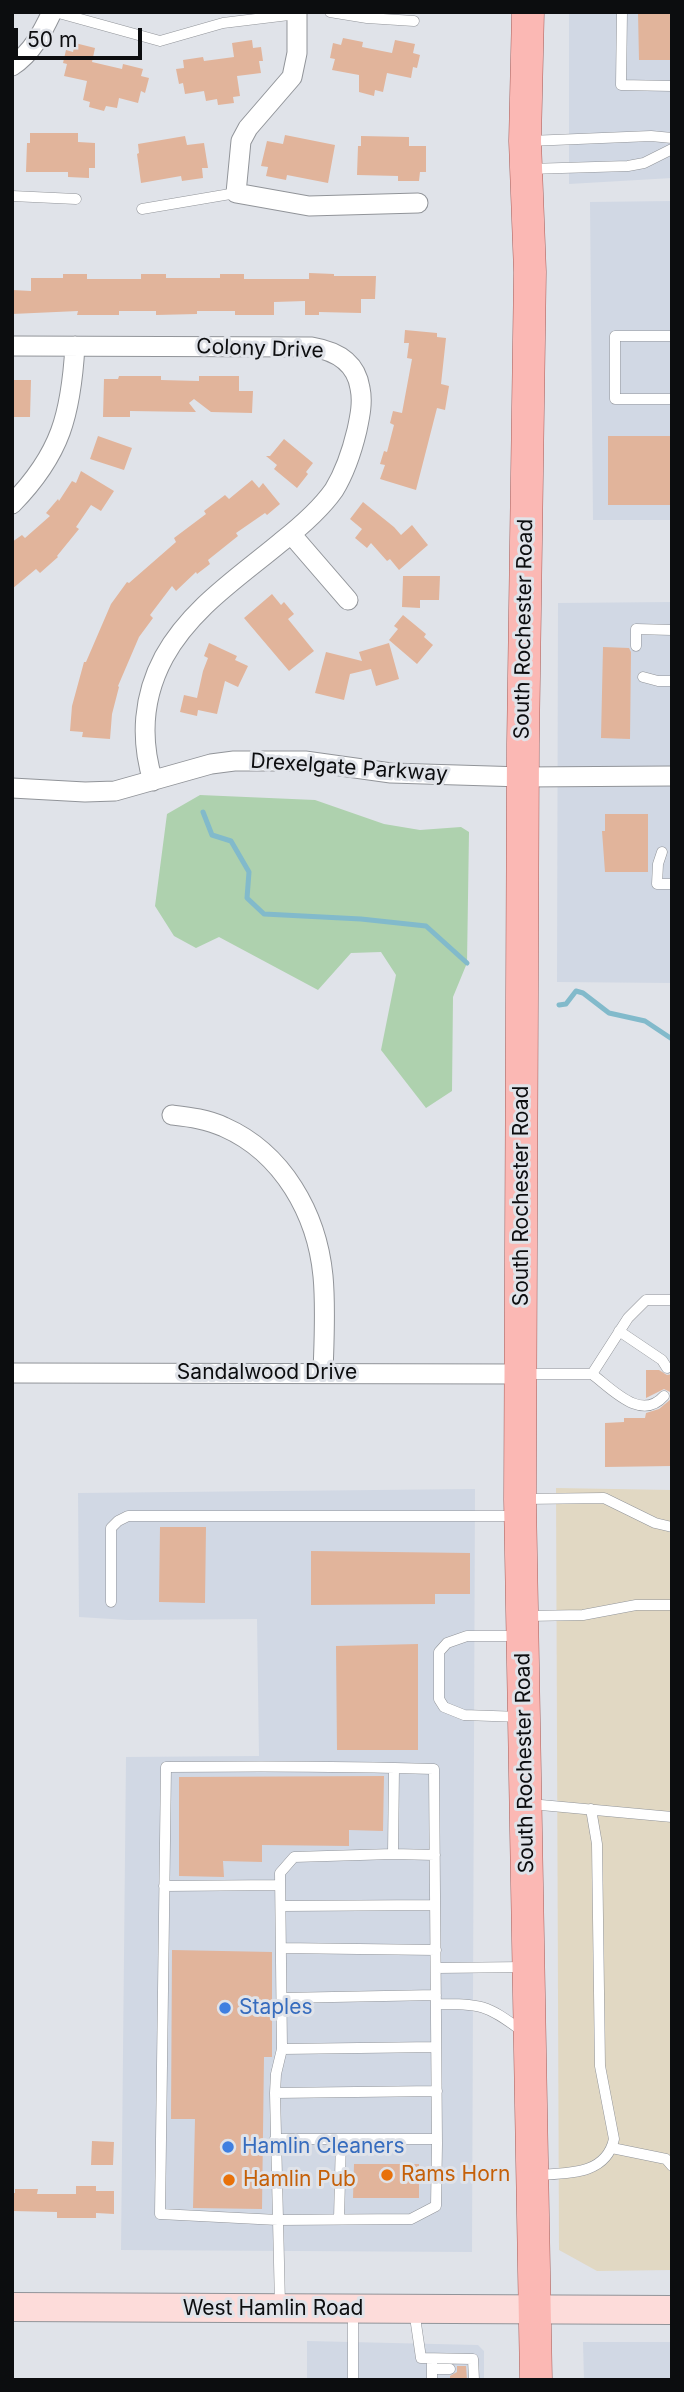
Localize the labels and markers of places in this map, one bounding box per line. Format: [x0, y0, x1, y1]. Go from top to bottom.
place label: Staples [239, 1995, 313, 2021]
marker: Staples [217, 2000, 233, 2016]
place label: Hamlin Cleaners [242, 2134, 405, 2160]
marker: Hamlin Cleaners [220, 2139, 236, 2155]
place label: Rams Horn [401, 2162, 510, 2188]
place label: Hamlin Pub [243, 2167, 356, 2193]
marker: Rams Horn [379, 2167, 395, 2183]
marker: Hamlin Pub [221, 2172, 237, 2188]

